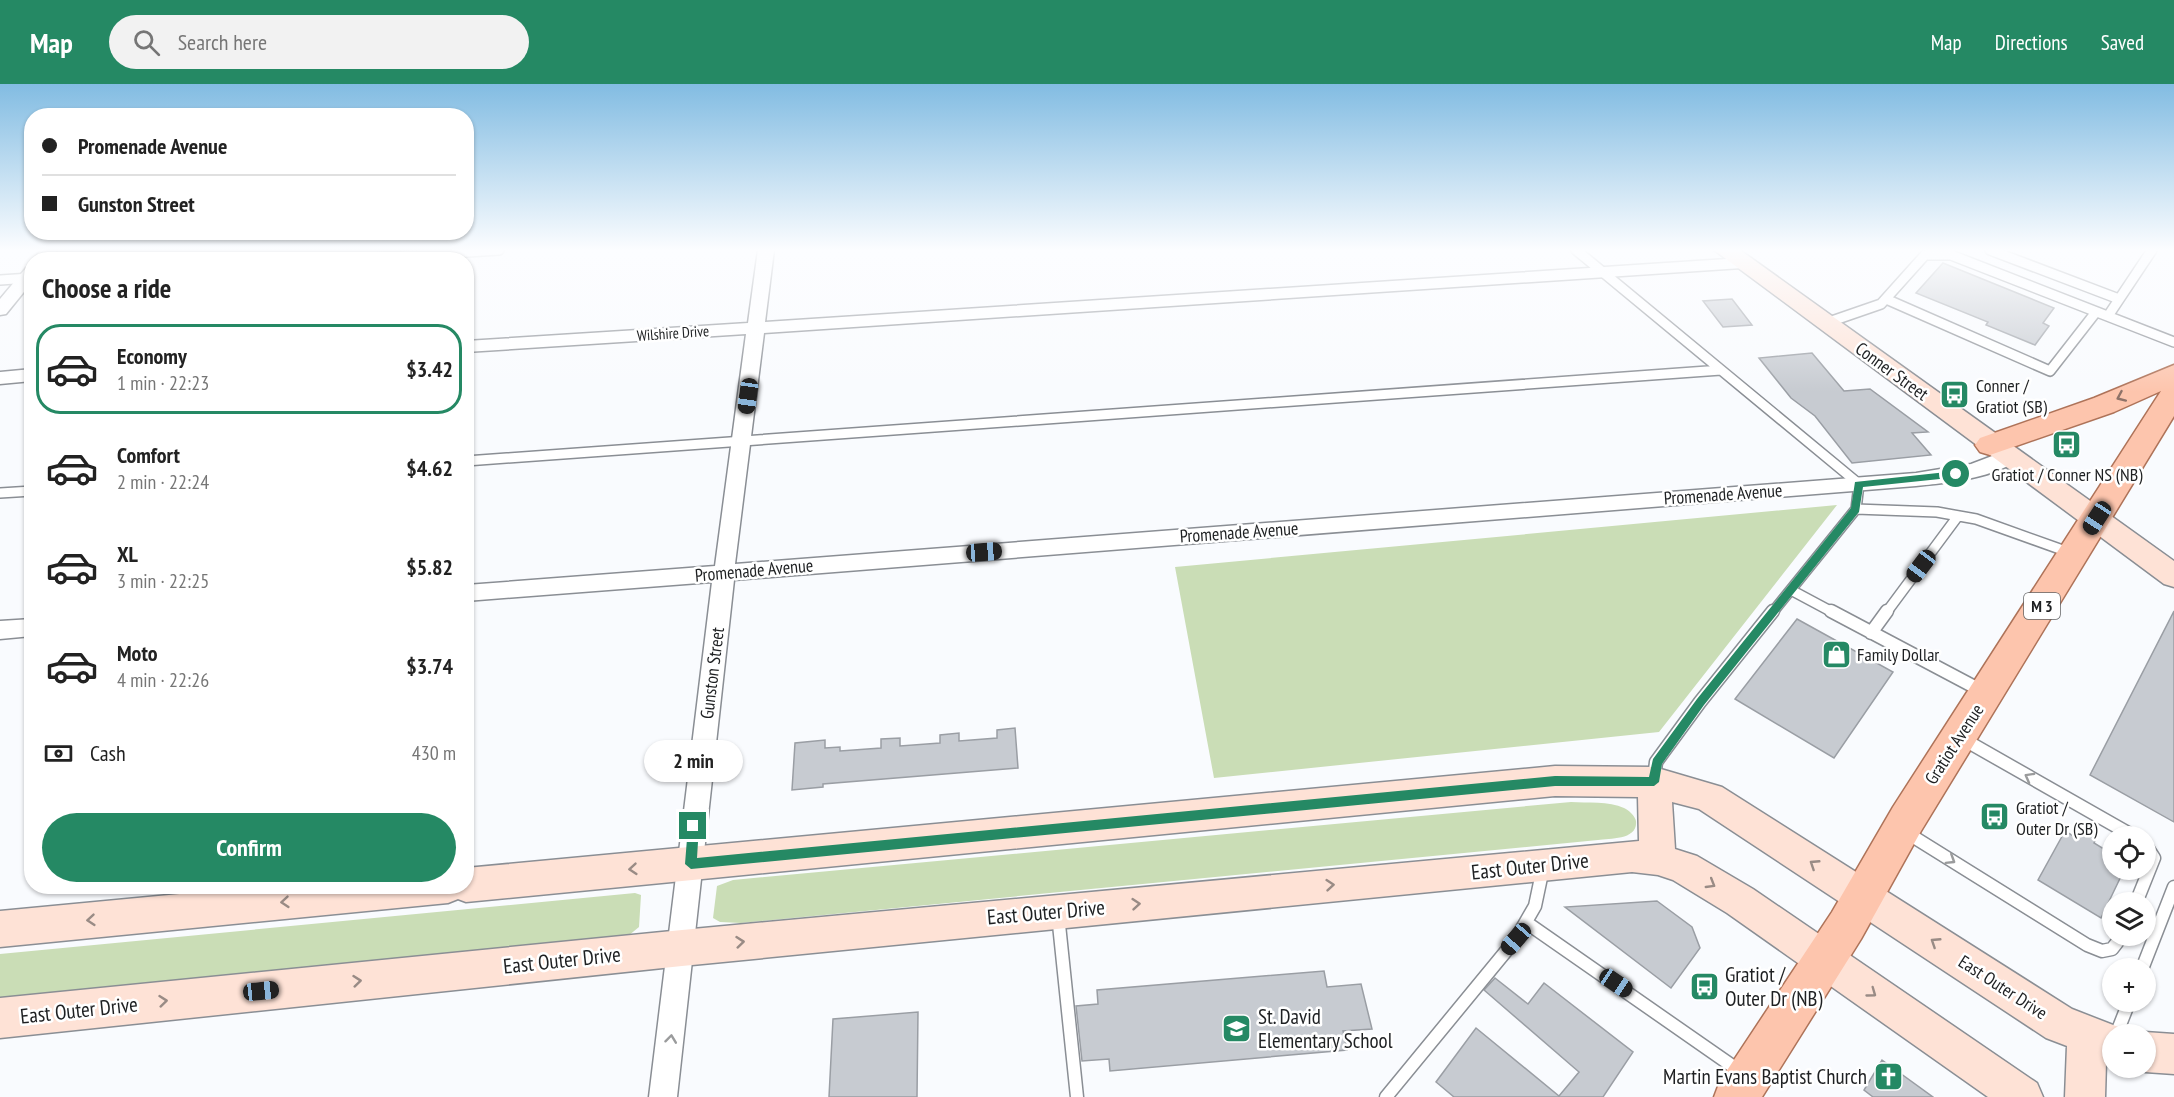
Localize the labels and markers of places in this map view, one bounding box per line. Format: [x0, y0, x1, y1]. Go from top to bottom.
place label: Conner / Gratiot (SB) [1976, 374, 2048, 418]
bus stop icon: Conner / Gratiot (SB) [1939, 379, 1971, 411]
bus stop icon: Gratiot / Conner NS (NB) [2051, 429, 2083, 461]
place label: Gratiot / Conner NS (NB) [1992, 463, 2143, 486]
shop icon: Family Dollar [1820, 638, 1852, 670]
place label: Family Dollar [1857, 643, 1939, 666]
place label: Gratiot / Outer Dr (SB) [2016, 796, 2098, 840]
bus stop icon: Gratiot / Outer Dr (SB) [1979, 801, 2011, 833]
place label: Gratiot / Outer Dr (NB) [1725, 961, 1822, 1012]
bus stop icon: Gratiot / Outer Dr (NB) [1688, 970, 1720, 1002]
place label: St. David Elementary School [1258, 1003, 1393, 1054]
school or university icon: St. David Elementary School [1221, 1012, 1253, 1044]
church icon: Martin Evans Baptist Church [1872, 1060, 1904, 1092]
place label: Martin Evans Baptist Church [1663, 1063, 1867, 1090]

